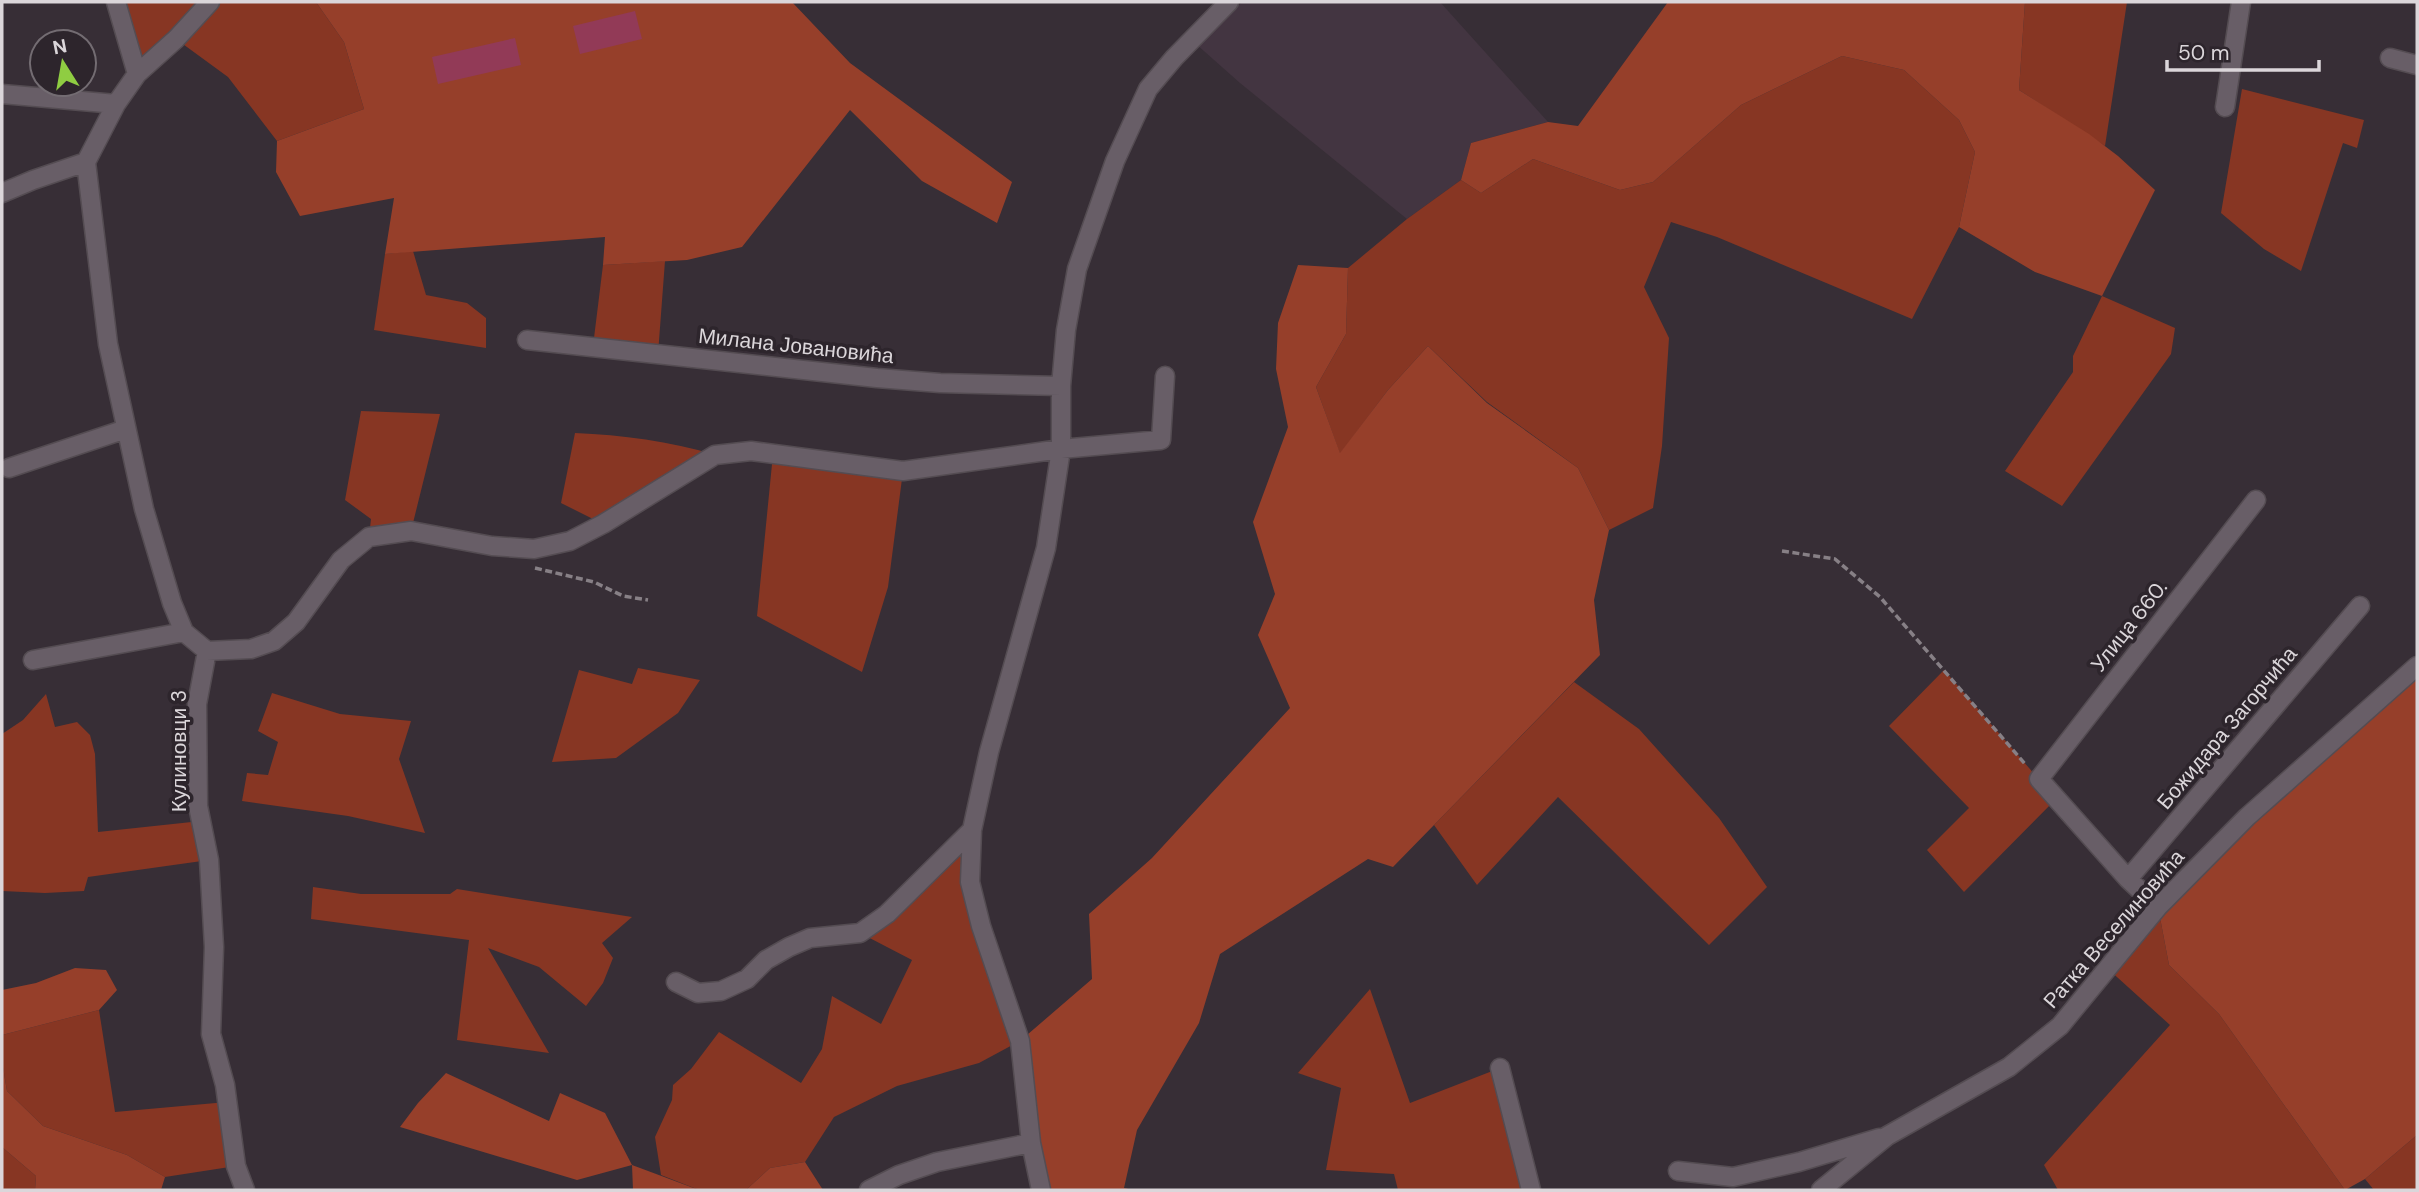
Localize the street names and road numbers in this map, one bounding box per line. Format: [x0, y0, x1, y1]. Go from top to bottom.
street label: Милана Јовановића [697, 322, 895, 370]
street label: Улица 660. [2084, 574, 2174, 678]
street label: Божидара Загорчића [2151, 640, 2304, 815]
street label: Кулиновци 3 [165, 690, 193, 812]
street label: Ратка Веселиновића [2037, 843, 2191, 1014]

